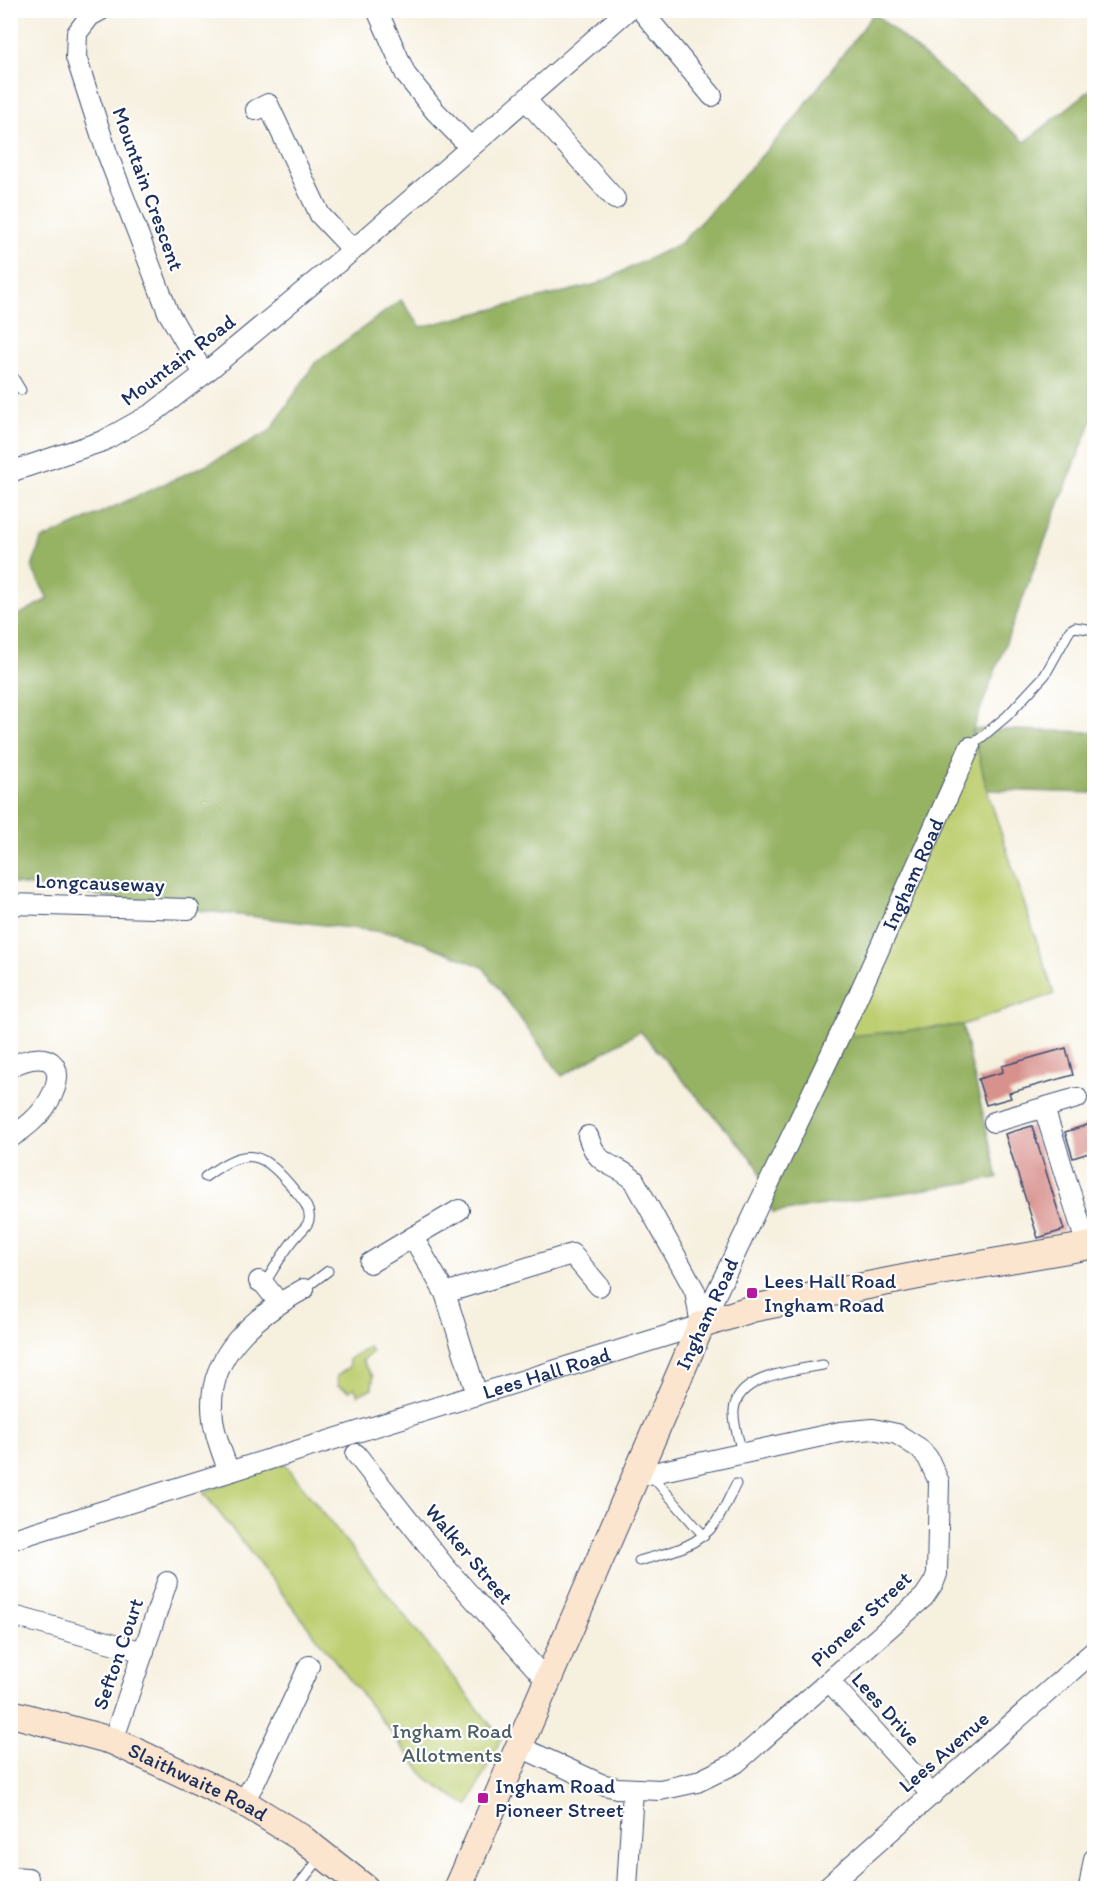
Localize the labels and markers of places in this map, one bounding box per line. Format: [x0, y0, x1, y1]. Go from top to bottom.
place label: Lees Hall Road Ingham Road [764, 1268, 897, 1317]
marker: Lees Hall Road Ingham Road [745, 1286, 759, 1300]
place label: Ingham Road Pioneer Street [495, 1773, 624, 1822]
marker: Ingham Road Pioneer Street [476, 1791, 490, 1805]

